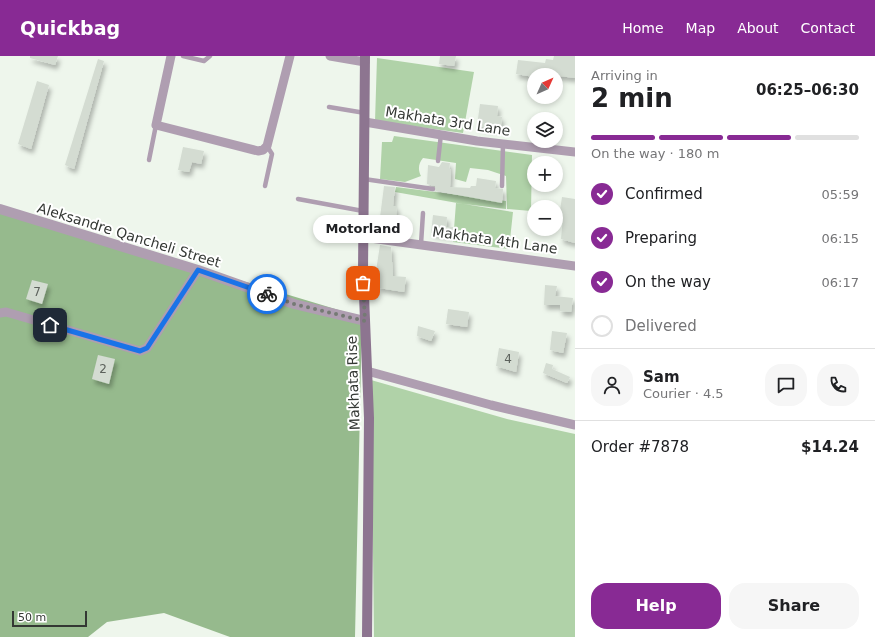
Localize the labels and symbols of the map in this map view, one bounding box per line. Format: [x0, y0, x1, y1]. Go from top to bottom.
north arrow [527, 68, 563, 104]
street label: Makhata 3rd Lane [384, 103, 512, 139]
street label: Aleksandre Qancheli Street [35, 199, 223, 271]
callout: Motorland [313, 215, 413, 243]
street label: Makhata 4th Lane [431, 223, 559, 257]
pin [346, 266, 380, 300]
courier [247, 274, 287, 314]
house number: 7 [33, 285, 41, 299]
pin [33, 308, 67, 342]
street label: Makhata Rise [343, 336, 363, 430]
house number: 4 [504, 352, 512, 366]
house number: 2 [99, 362, 107, 376]
scale bar [12, 609, 87, 628]

